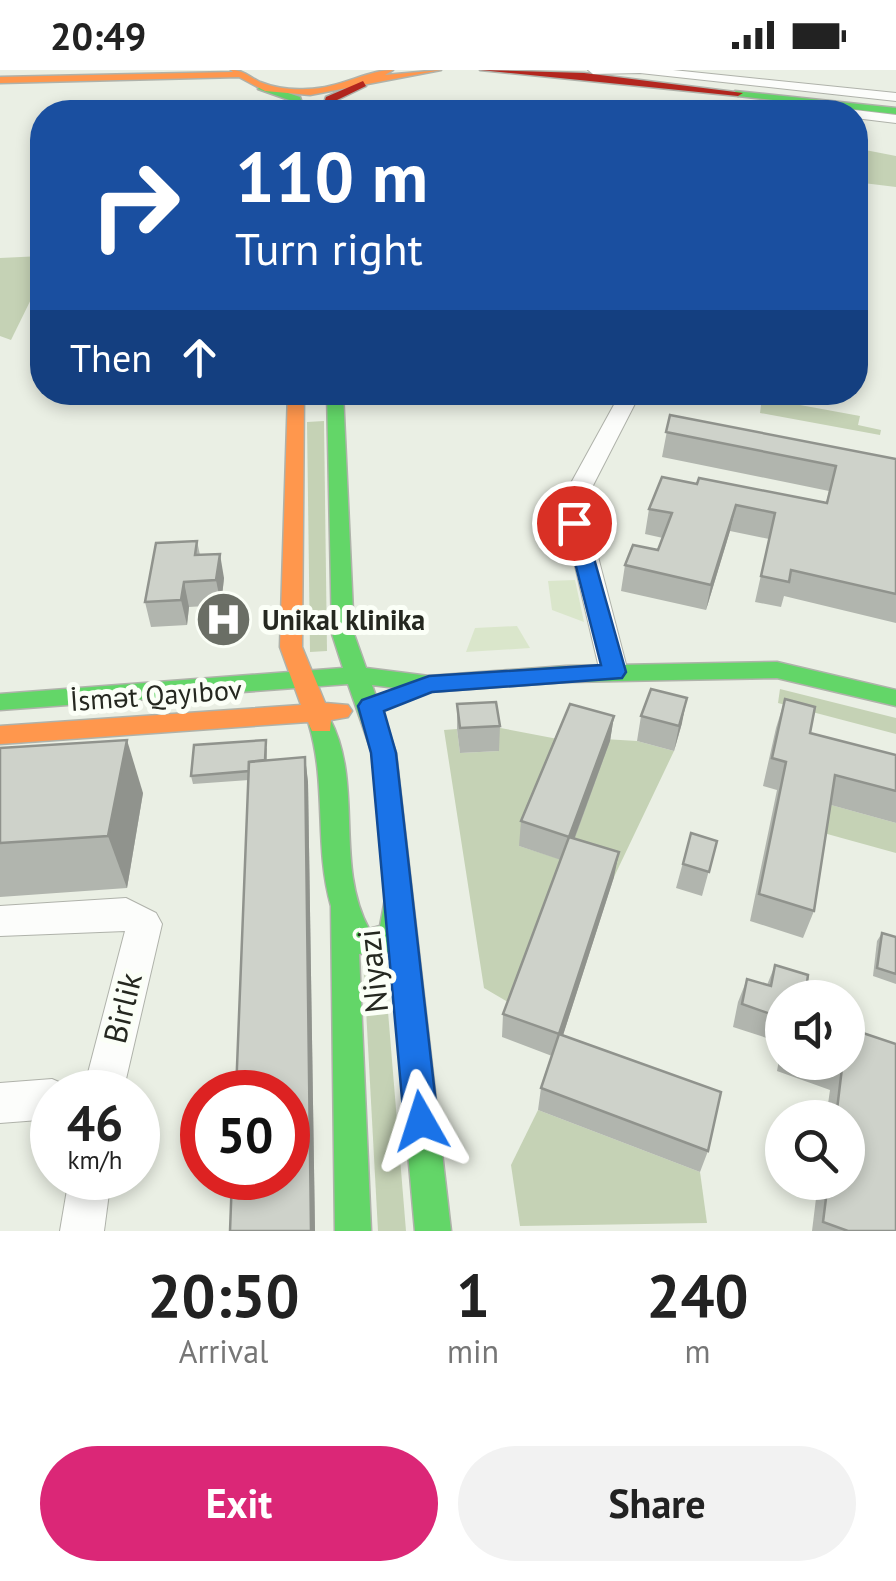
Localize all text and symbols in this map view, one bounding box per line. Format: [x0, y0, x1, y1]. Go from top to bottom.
text: 20:49 [50, 11, 146, 60]
text: 110 m [235, 131, 428, 221]
icon: right [70, 140, 200, 270]
text: Turn right [235, 219, 423, 277]
icon: ahead [172, 330, 227, 385]
text: Then [70, 333, 152, 382]
pin [532, 481, 617, 566]
icon: arrive [547, 496, 602, 551]
hospital icon: Unikal klinika [193, 590, 253, 650]
place label: Unikal klinika [262, 601, 425, 638]
street label: İsmət Qayıbov [69, 670, 244, 719]
street label: Niyazi [347, 927, 397, 1015]
street label: Birlik [93, 967, 151, 1047]
map controls [765, 980, 865, 1200]
button: sound [765, 980, 865, 1080]
position arrow [369, 1069, 473, 1173]
speed limit sign: 50 [180, 1070, 310, 1200]
text: 46 [67, 1090, 123, 1155]
button: search [765, 1100, 865, 1200]
text: km/h [68, 1144, 122, 1176]
text: 20:50 [147, 1256, 300, 1334]
text: 1 [456, 1256, 490, 1334]
text: 240 [647, 1256, 749, 1334]
text: Arrival [179, 1330, 268, 1372]
text: min [447, 1330, 499, 1372]
text: m [685, 1330, 711, 1372]
button: Exit [40, 1446, 438, 1561]
button: Share [458, 1446, 856, 1561]

